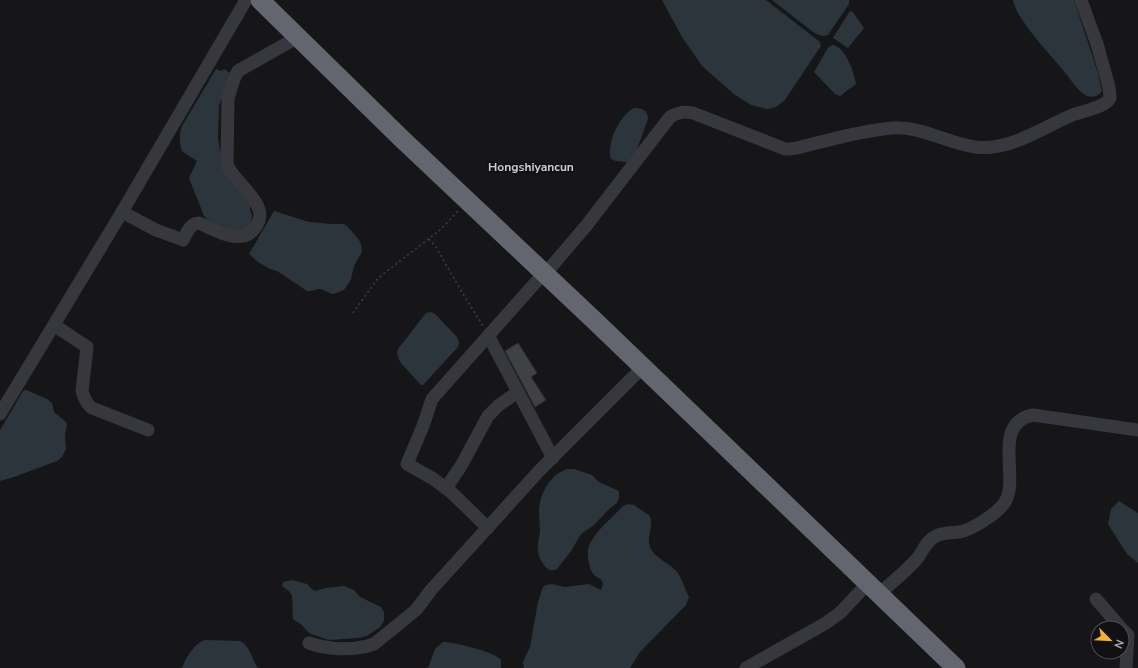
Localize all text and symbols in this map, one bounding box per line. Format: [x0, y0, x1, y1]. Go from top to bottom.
district label: Hongshiyancun [488, 159, 574, 175]
north arrow [1090, 620, 1130, 660]
text: N [1110, 637, 1127, 651]

